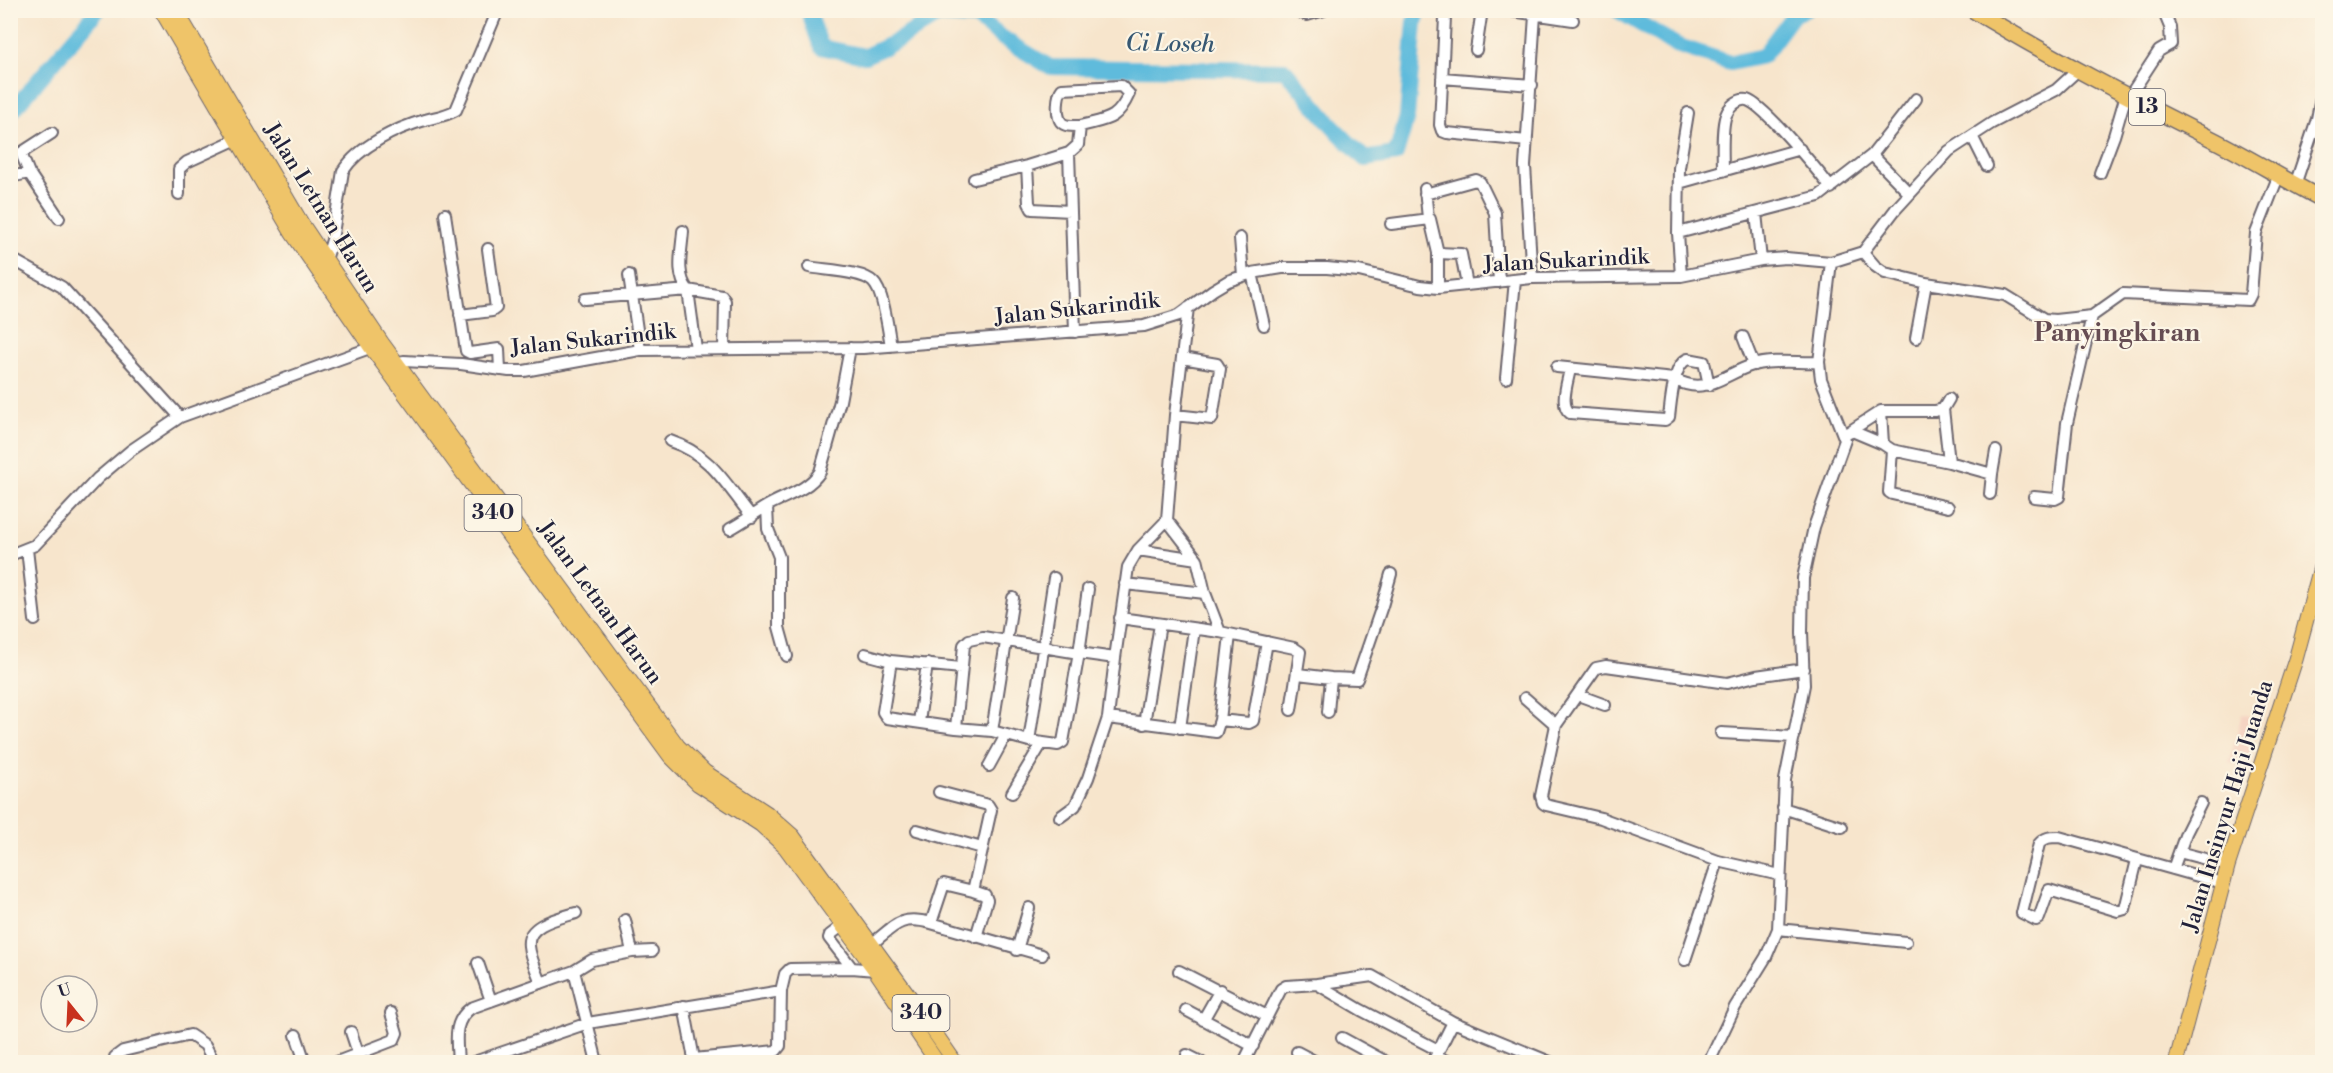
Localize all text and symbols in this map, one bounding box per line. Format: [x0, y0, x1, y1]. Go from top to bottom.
water label: Ci Loseh [1125, 28, 1216, 60]
road number: 13 [2129, 89, 2165, 125]
street label: Jalan Letnan Harun [257, 117, 384, 298]
street label: Jalan Sukarindik [1482, 243, 1651, 279]
street label: Jalan Sukarindik [992, 287, 1162, 331]
district label: Panyingkiran [2034, 317, 2200, 349]
street label: Jalan Sukarindik [508, 318, 678, 362]
road number: 340 [464, 495, 522, 531]
street label: Jalan Letnan Harun [531, 515, 668, 690]
street label: Jalan Insinyur Haji Juanda [2177, 676, 2279, 936]
north arrow [39, 974, 99, 1034]
text: U [56, 979, 74, 1002]
road number: 340 [892, 995, 950, 1031]

